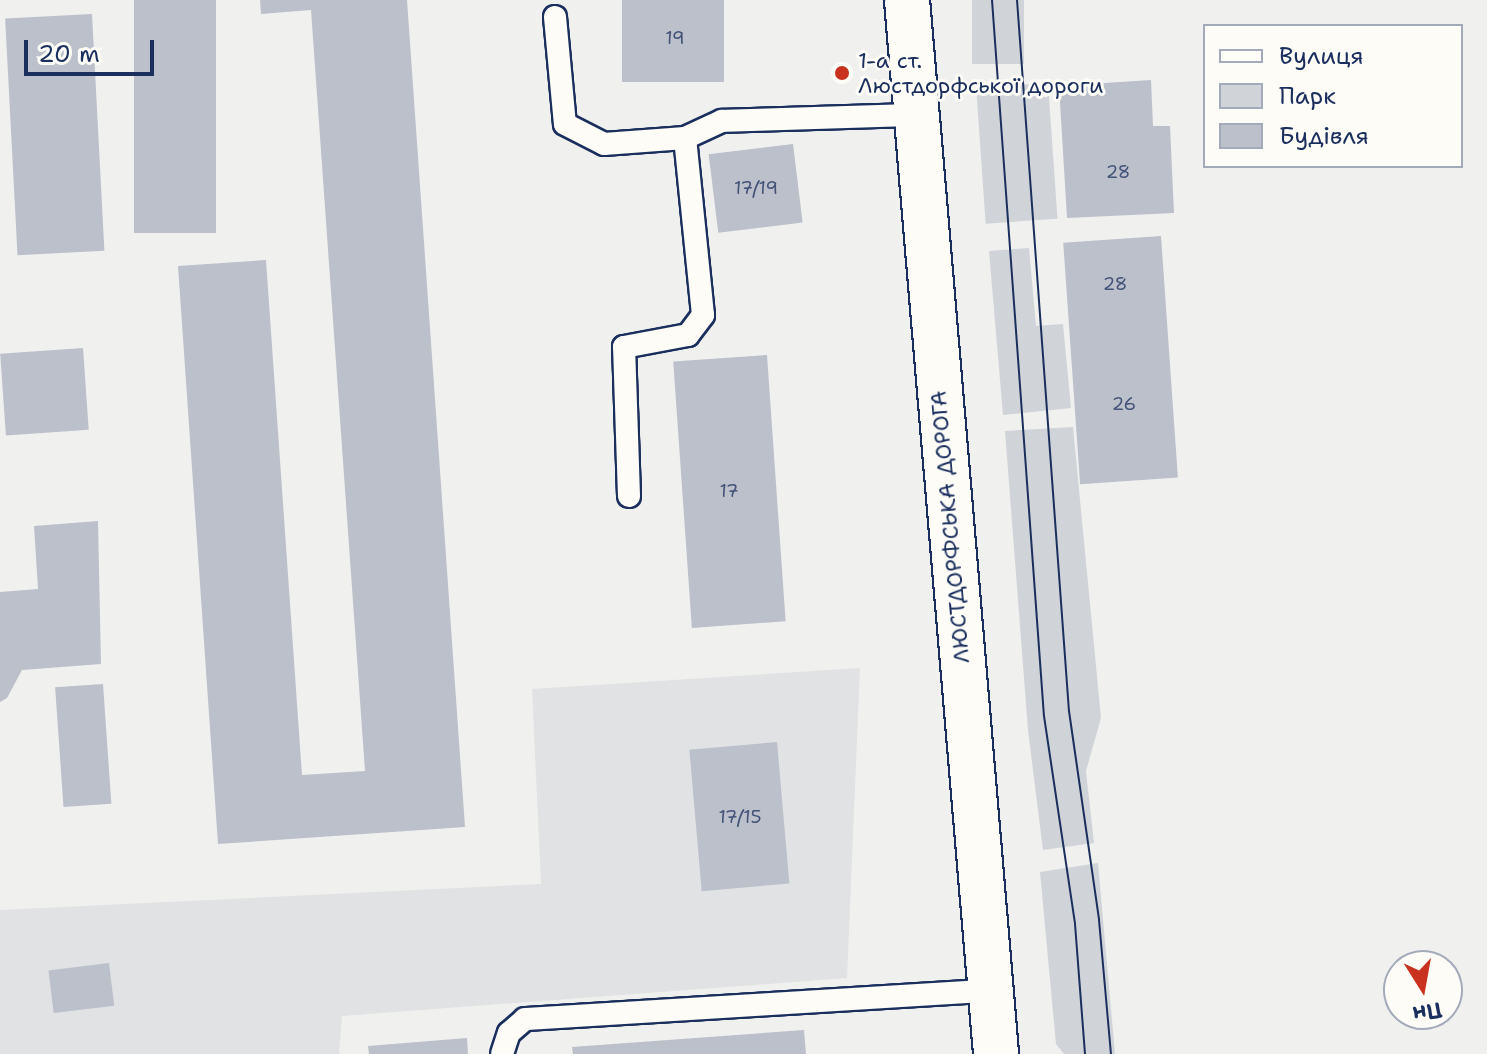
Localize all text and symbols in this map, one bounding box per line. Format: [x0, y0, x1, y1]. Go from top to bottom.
scale bar [28, 24, 158, 74]
legend [1203, 24, 1463, 168]
house number: 19 [665, 27, 685, 49]
text: 20 m [38, 38, 100, 70]
text: Вулиця [1279, 40, 1364, 72]
place label: 1-а ст. Люстдорфської дороги [858, 47, 1103, 98]
marker: 1-а ст. Люстдорфської дороги [833, 64, 851, 82]
text: Парк [1279, 80, 1336, 112]
text: Будівля [1279, 120, 1369, 152]
house number: 28 [1106, 161, 1130, 183]
house number: 17/19 [734, 177, 778, 199]
house number: 28 [1103, 273, 1127, 295]
street label: ЛЮСТДОРФСЬКА ДОРОГА [925, 389, 975, 665]
house number: 26 [1112, 393, 1136, 415]
house number: 17 [719, 480, 739, 502]
house number: 17/15 [719, 806, 761, 828]
north arrow [1383, 950, 1463, 1030]
text: Пн [1410, 995, 1444, 1029]

